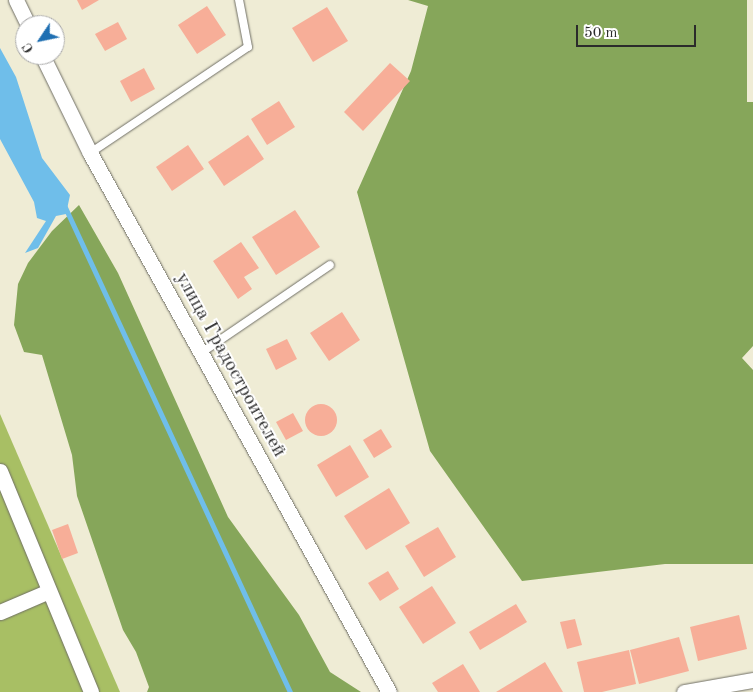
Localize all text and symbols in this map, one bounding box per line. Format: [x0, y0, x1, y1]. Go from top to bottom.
north arrow [15, 15, 65, 65]
scale bar [578, 15, 698, 47]
text: 50 m [584, 26, 618, 41]
text: С [20, 40, 37, 56]
street label: улица Градостроителей [169, 268, 291, 462]

